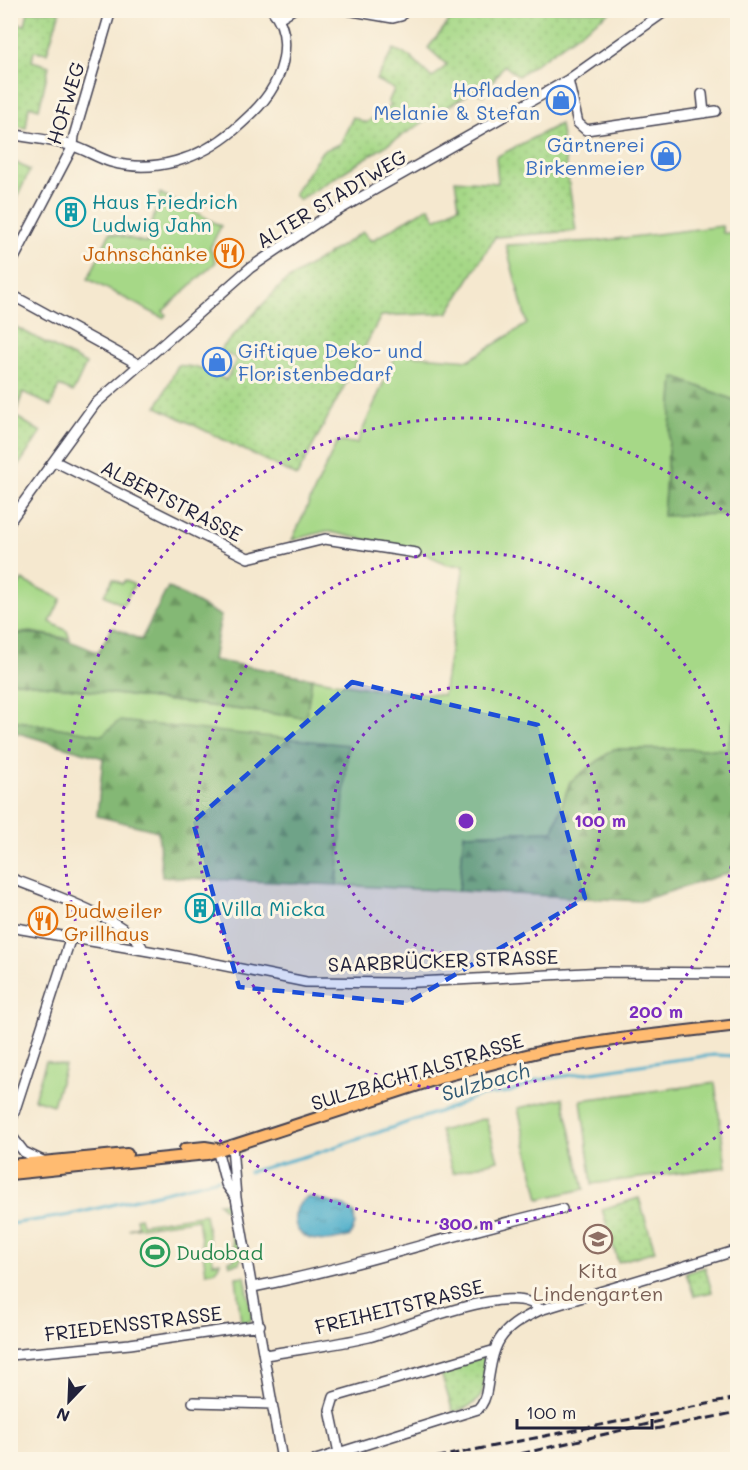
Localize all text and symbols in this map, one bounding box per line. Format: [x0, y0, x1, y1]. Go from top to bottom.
street label: HOFWEG [40, 58, 90, 148]
place label: Hofladen Melanie & Stefan [374, 76, 540, 125]
shop icon: Hofladen Melanie & Stefan [545, 84, 577, 116]
place label: Gärtnerei Birkenmeier [525, 131, 645, 180]
shop icon: Gärtnerei Birkenmeier [650, 140, 682, 172]
street label: ALTER STADTWEG [251, 143, 411, 253]
place label: Haus Friedrich Ludwig Jahn [92, 188, 237, 237]
building icon: Haus Friedrich Ludwig Jahn [55, 196, 87, 228]
restaurant icon: Jahnschänke [213, 237, 245, 269]
place label: Jahnschänke [83, 240, 208, 266]
place label: Giftique Deko- und Floristenbedarf [238, 337, 422, 386]
shop icon: Giftique Deko- und Floristenbedarf [201, 346, 233, 378]
street label: ALBERTSTRASSE [97, 453, 247, 547]
text: 100 m [574, 808, 626, 832]
centre of rings [456, 811, 476, 831]
building icon: Villa Micka [184, 892, 216, 924]
place label: Villa Micka [221, 895, 326, 921]
place label: Dudweiler Grillhaus [64, 897, 163, 946]
restaurant icon: Dudweiler Grillhaus [27, 905, 59, 937]
street label: SAARBRÜCKER STRASSE [327, 943, 559, 977]
text: 200 m [629, 999, 683, 1023]
street label: SULZBACHTALSTRASSE [308, 1026, 526, 1116]
water label: Sulzbach [438, 1055, 533, 1107]
text: 300 m [439, 1211, 493, 1235]
school or university icon: Kita Lindengarten [582, 1223, 614, 1255]
sports icon: Dudobad [139, 1236, 171, 1268]
place label: Dudobad [176, 1239, 263, 1265]
place label: Kita Lindengarten [533, 1257, 663, 1306]
street label: FREIHEITSTRASSE [312, 1272, 486, 1340]
street label: FRIEDENSSTRASSE [43, 1299, 223, 1347]
north arrow [39, 1371, 99, 1431]
scale bar [517, 1392, 652, 1430]
text: 100 m [526, 1400, 576, 1424]
text: N [53, 1403, 73, 1427]

